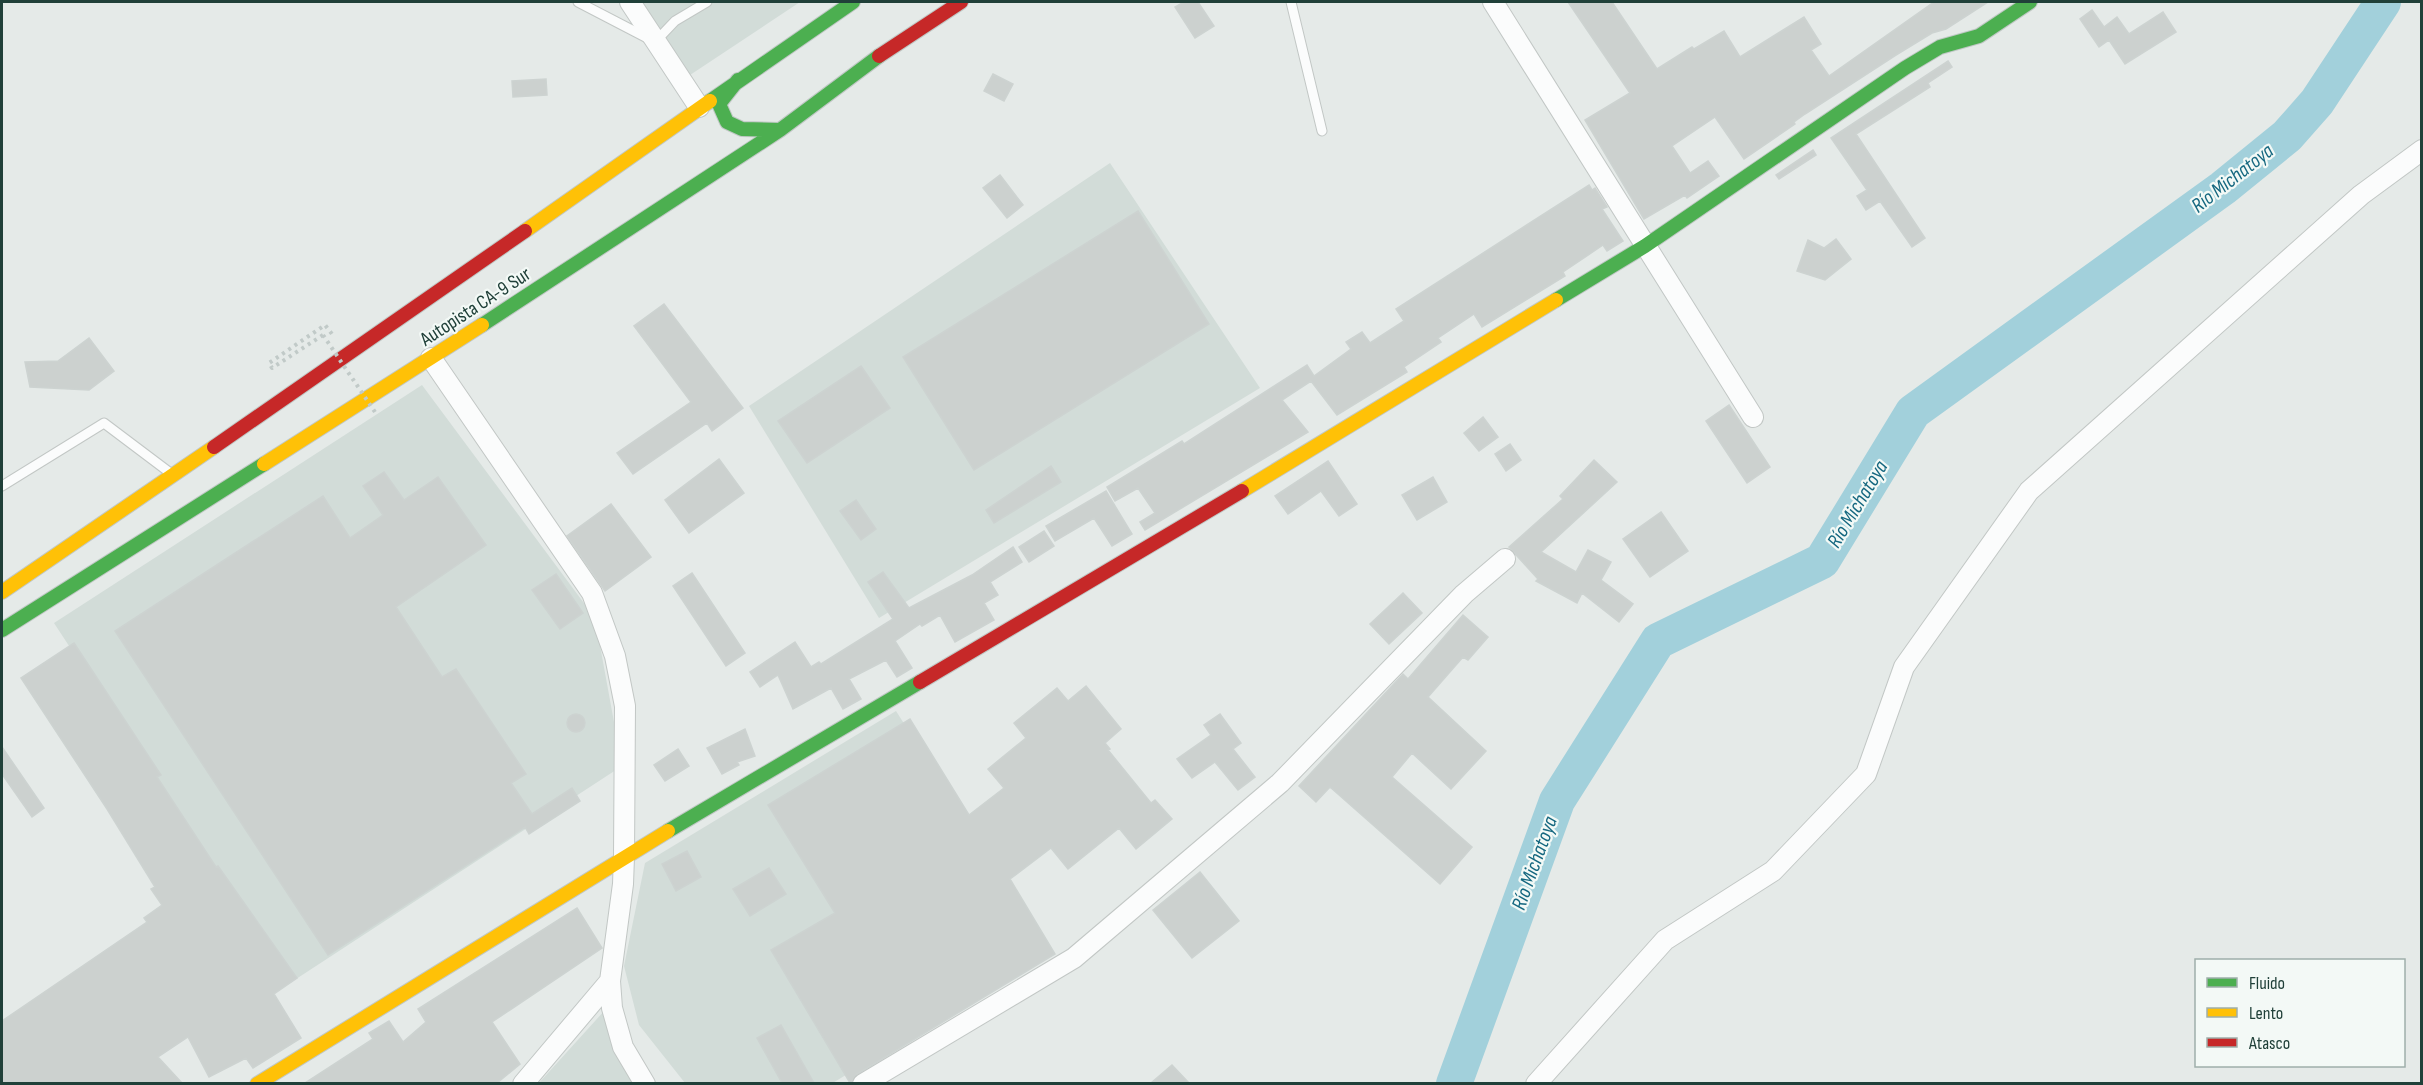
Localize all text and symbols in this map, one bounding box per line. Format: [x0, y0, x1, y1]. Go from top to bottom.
water label: Río Michatoya [2186, 138, 2279, 218]
street label: Autopista CA-9 Sur [415, 262, 536, 352]
water label: Río Michatoya [1822, 456, 1893, 552]
water label: Río Michatoya [1506, 813, 1563, 913]
legend [2195, 959, 2405, 1067]
text: Fluido [2249, 973, 2285, 994]
text: Lento [2249, 1003, 2283, 1024]
text: Atasco [2248, 1033, 2290, 1054]

